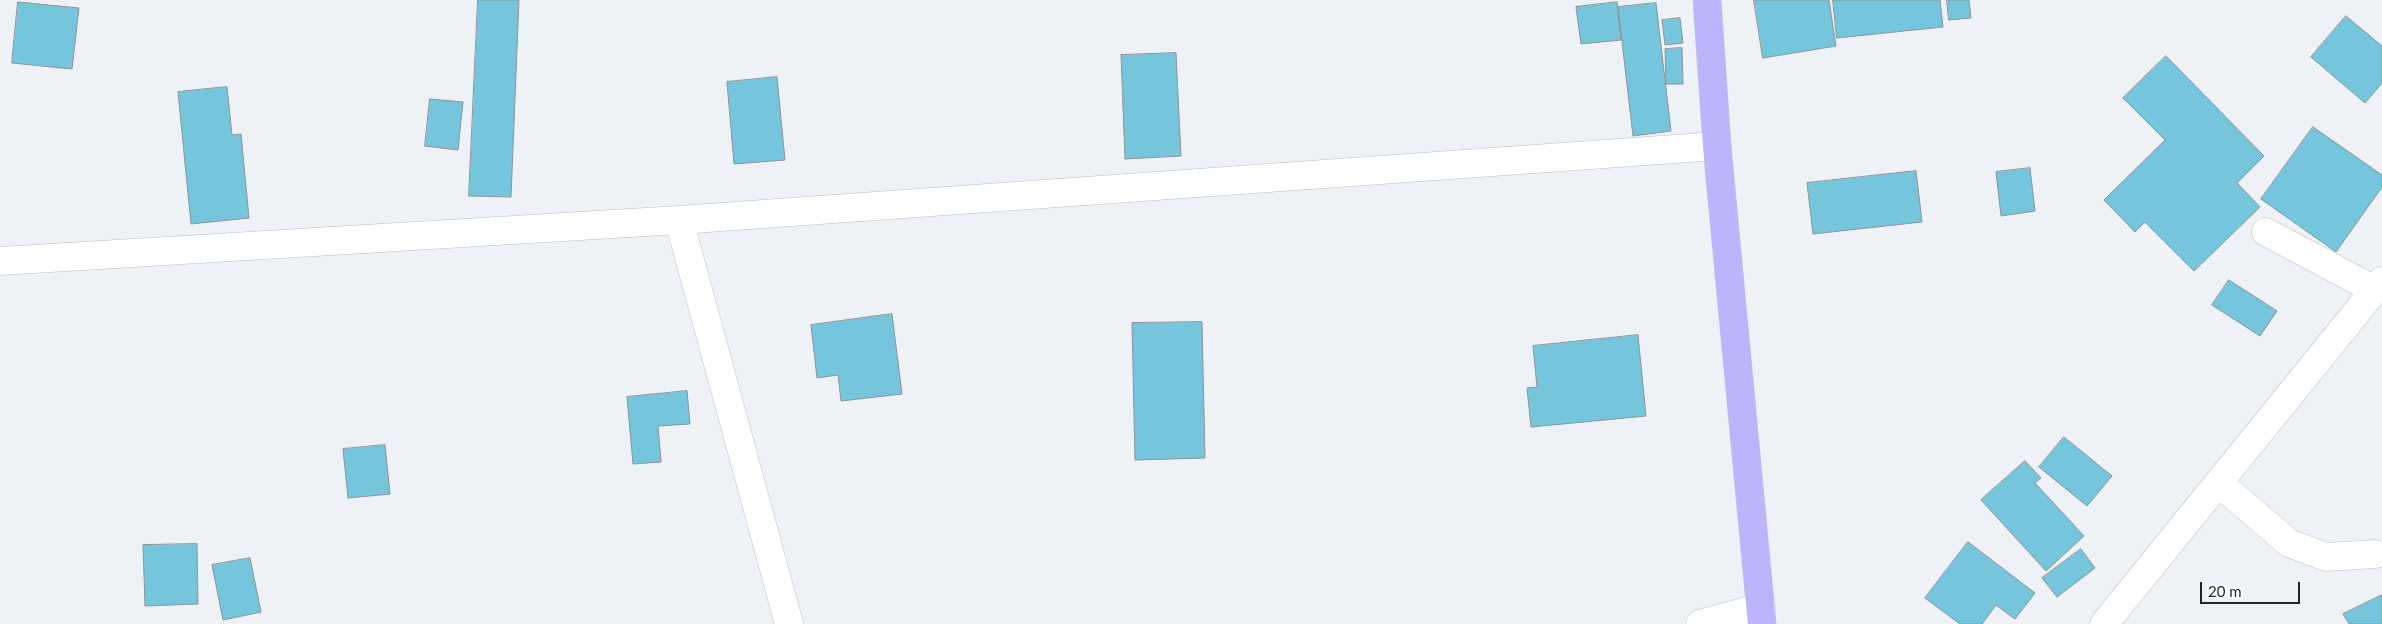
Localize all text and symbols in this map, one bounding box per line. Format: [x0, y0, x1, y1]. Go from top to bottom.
scale bar [2202, 572, 2302, 604]
text: 20 m [2208, 582, 2242, 600]

